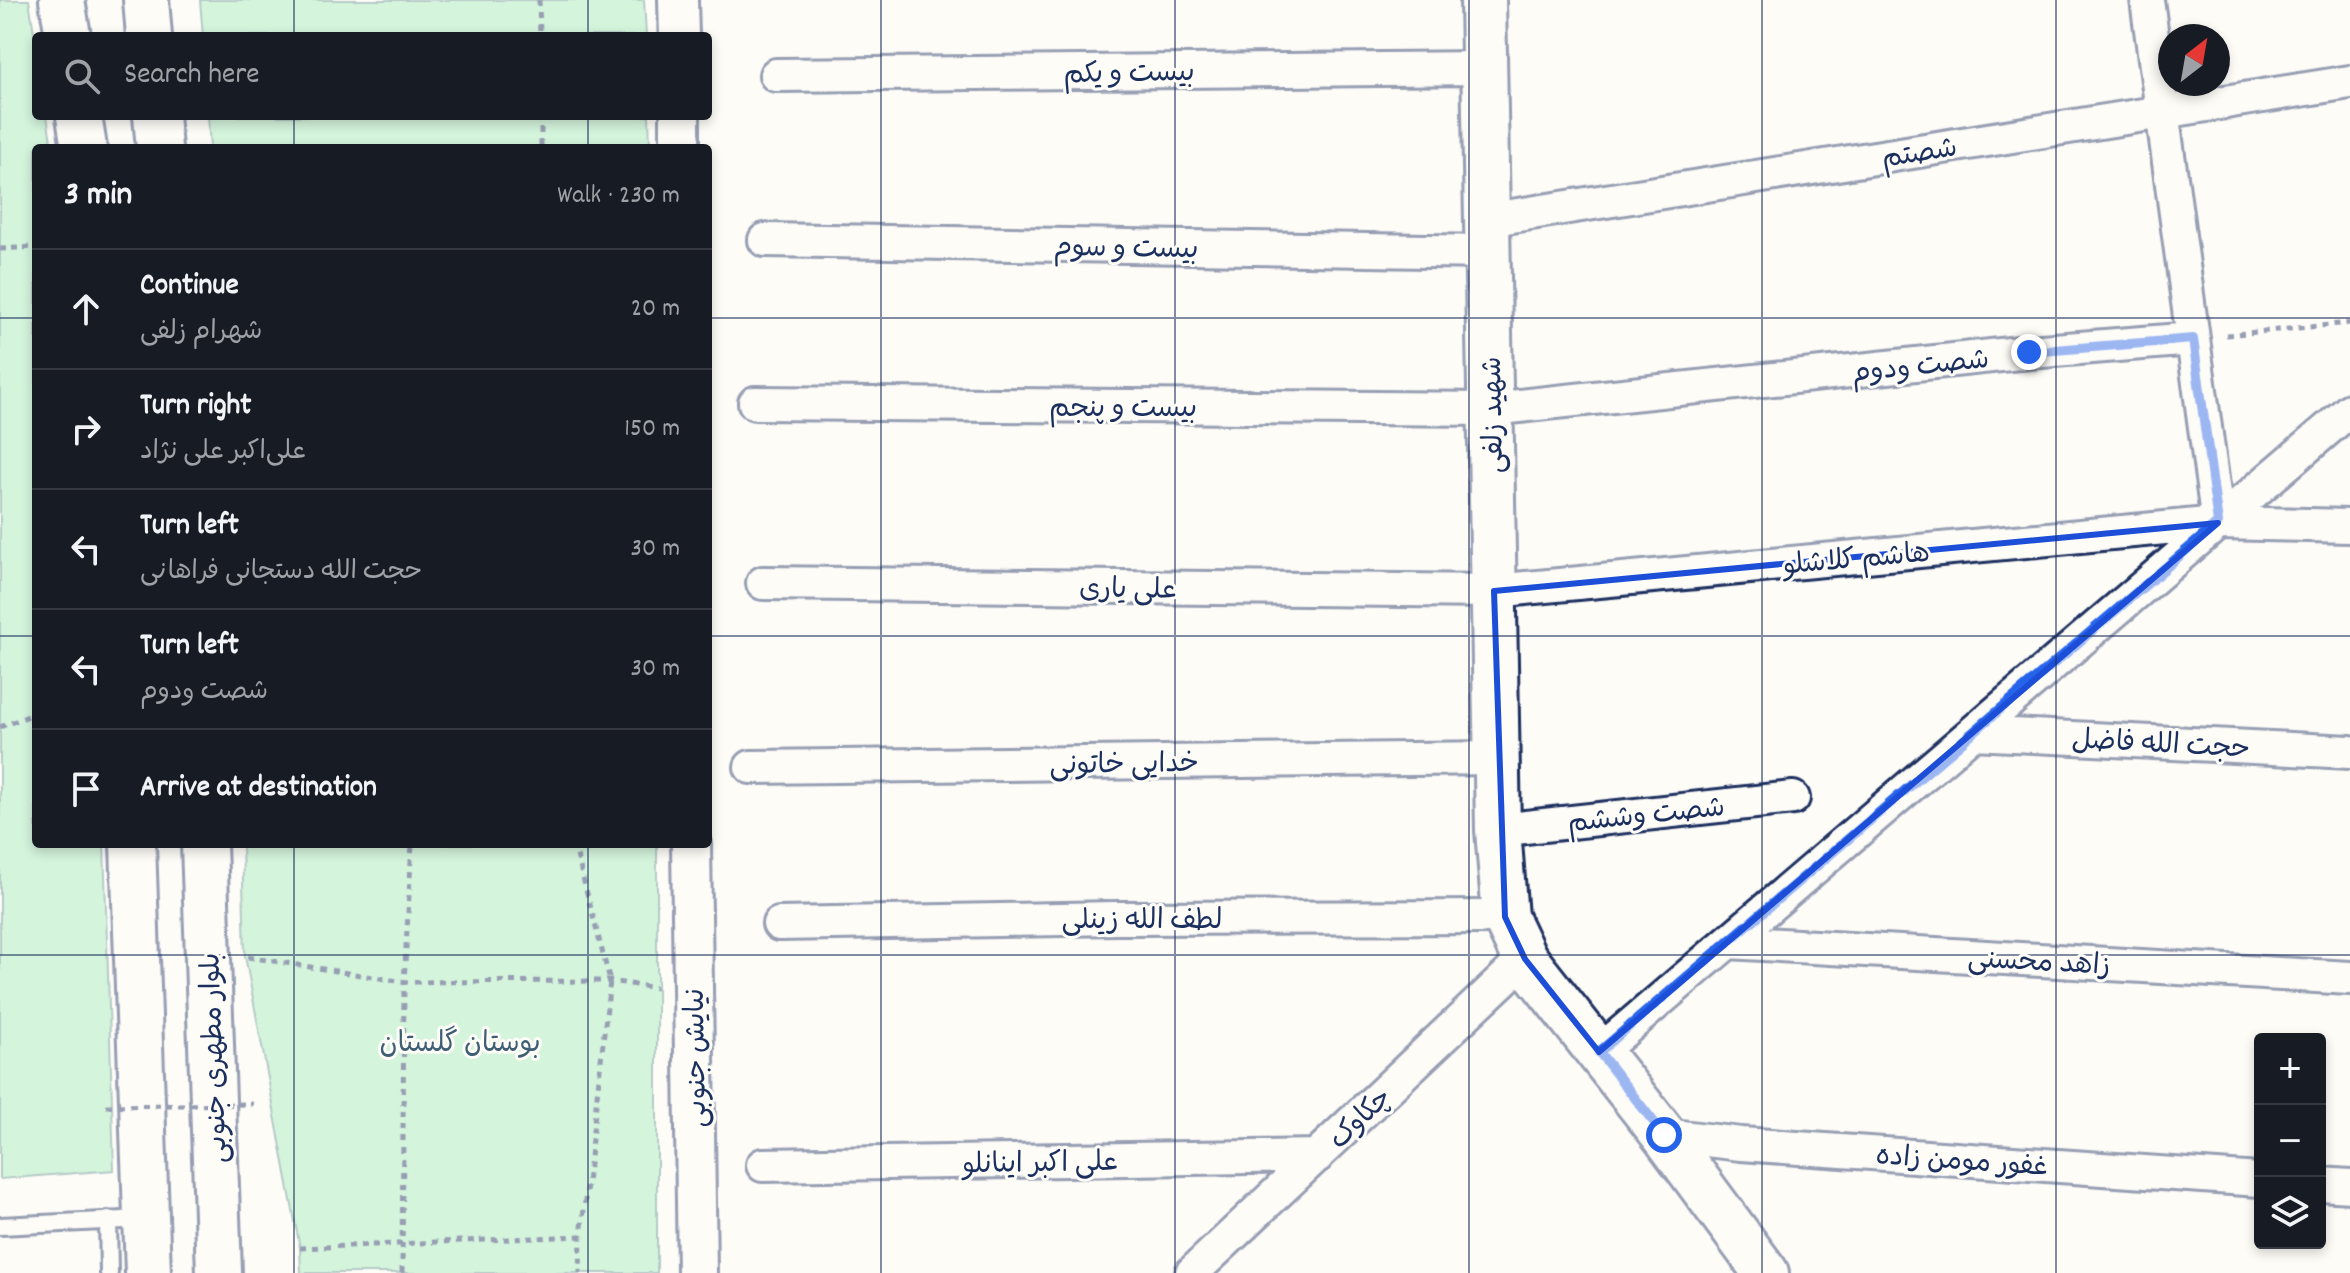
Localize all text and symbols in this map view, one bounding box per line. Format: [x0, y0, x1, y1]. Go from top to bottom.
north arrow [2158, 24, 2230, 96]
search box [32, 32, 712, 120]
icon: search [60, 54, 104, 98]
text: Search here [124, 55, 260, 98]
street label: بیست و یکم [1063, 55, 1195, 97]
street label: شصتم [1879, 130, 1961, 182]
text: 3 min [64, 172, 132, 221]
text: Walk · 230 m [557, 178, 680, 215]
street label: بیست و سوم [1053, 230, 1199, 272]
text: Continue [140, 266, 239, 309]
icon: ahead [64, 287, 108, 331]
text: 20 m [631, 291, 680, 328]
text: شهرام زلفی [140, 314, 262, 351]
route end [2011, 334, 2047, 370]
street label: شصت ودوم [1850, 342, 1991, 396]
street label: شهید زلفی [1475, 356, 1517, 474]
text: Turn right [140, 386, 251, 429]
street label: بیست و پنجم [1049, 391, 1197, 431]
icon: right [64, 407, 108, 451]
text: 150 m [624, 411, 680, 448]
text: علی‌اکبر علی نژاد [140, 434, 306, 471]
text: Turn left [140, 506, 239, 549]
icon: left [64, 527, 108, 571]
text: 30 m [630, 531, 680, 568]
street label: هاشم کلاشلو [1780, 536, 1932, 588]
text: حجت الله دستجانی فراهانی [140, 554, 422, 591]
street label: علی یاری [1079, 571, 1177, 613]
text: Turn left [140, 626, 239, 669]
icon: left [64, 647, 108, 691]
text: 30 m [630, 651, 680, 688]
text: شصت ودوم [140, 674, 268, 711]
street label: حجت الله فاضل [2071, 722, 2251, 772]
street label: خدایی خاتونی [1049, 746, 1199, 788]
icon: arrive [64, 767, 108, 811]
text: Arrive at destination [140, 768, 377, 811]
street label: شصت وششم [1566, 790, 1727, 846]
street label: لطف الله زینلی [1062, 903, 1222, 943]
street label: زاهد محسنی [1966, 941, 2111, 989]
street label: بلوار مطهری جنوبی [193, 952, 241, 1164]
street label: نیایش جنوبی [678, 988, 720, 1128]
park label: بوستان گلستان [379, 1025, 541, 1066]
map controls [2254, 1033, 2326, 1249]
button: + [2254, 1033, 2326, 1105]
street label: چکاوک [1322, 1080, 1403, 1161]
button: − [2254, 1105, 2326, 1177]
route start [1646, 1117, 1682, 1153]
street label: غفور مومن زاده [1874, 1138, 2049, 1190]
street label: علی اکبر اینانلو [961, 1145, 1118, 1187]
button: layers [2254, 1177, 2326, 1249]

